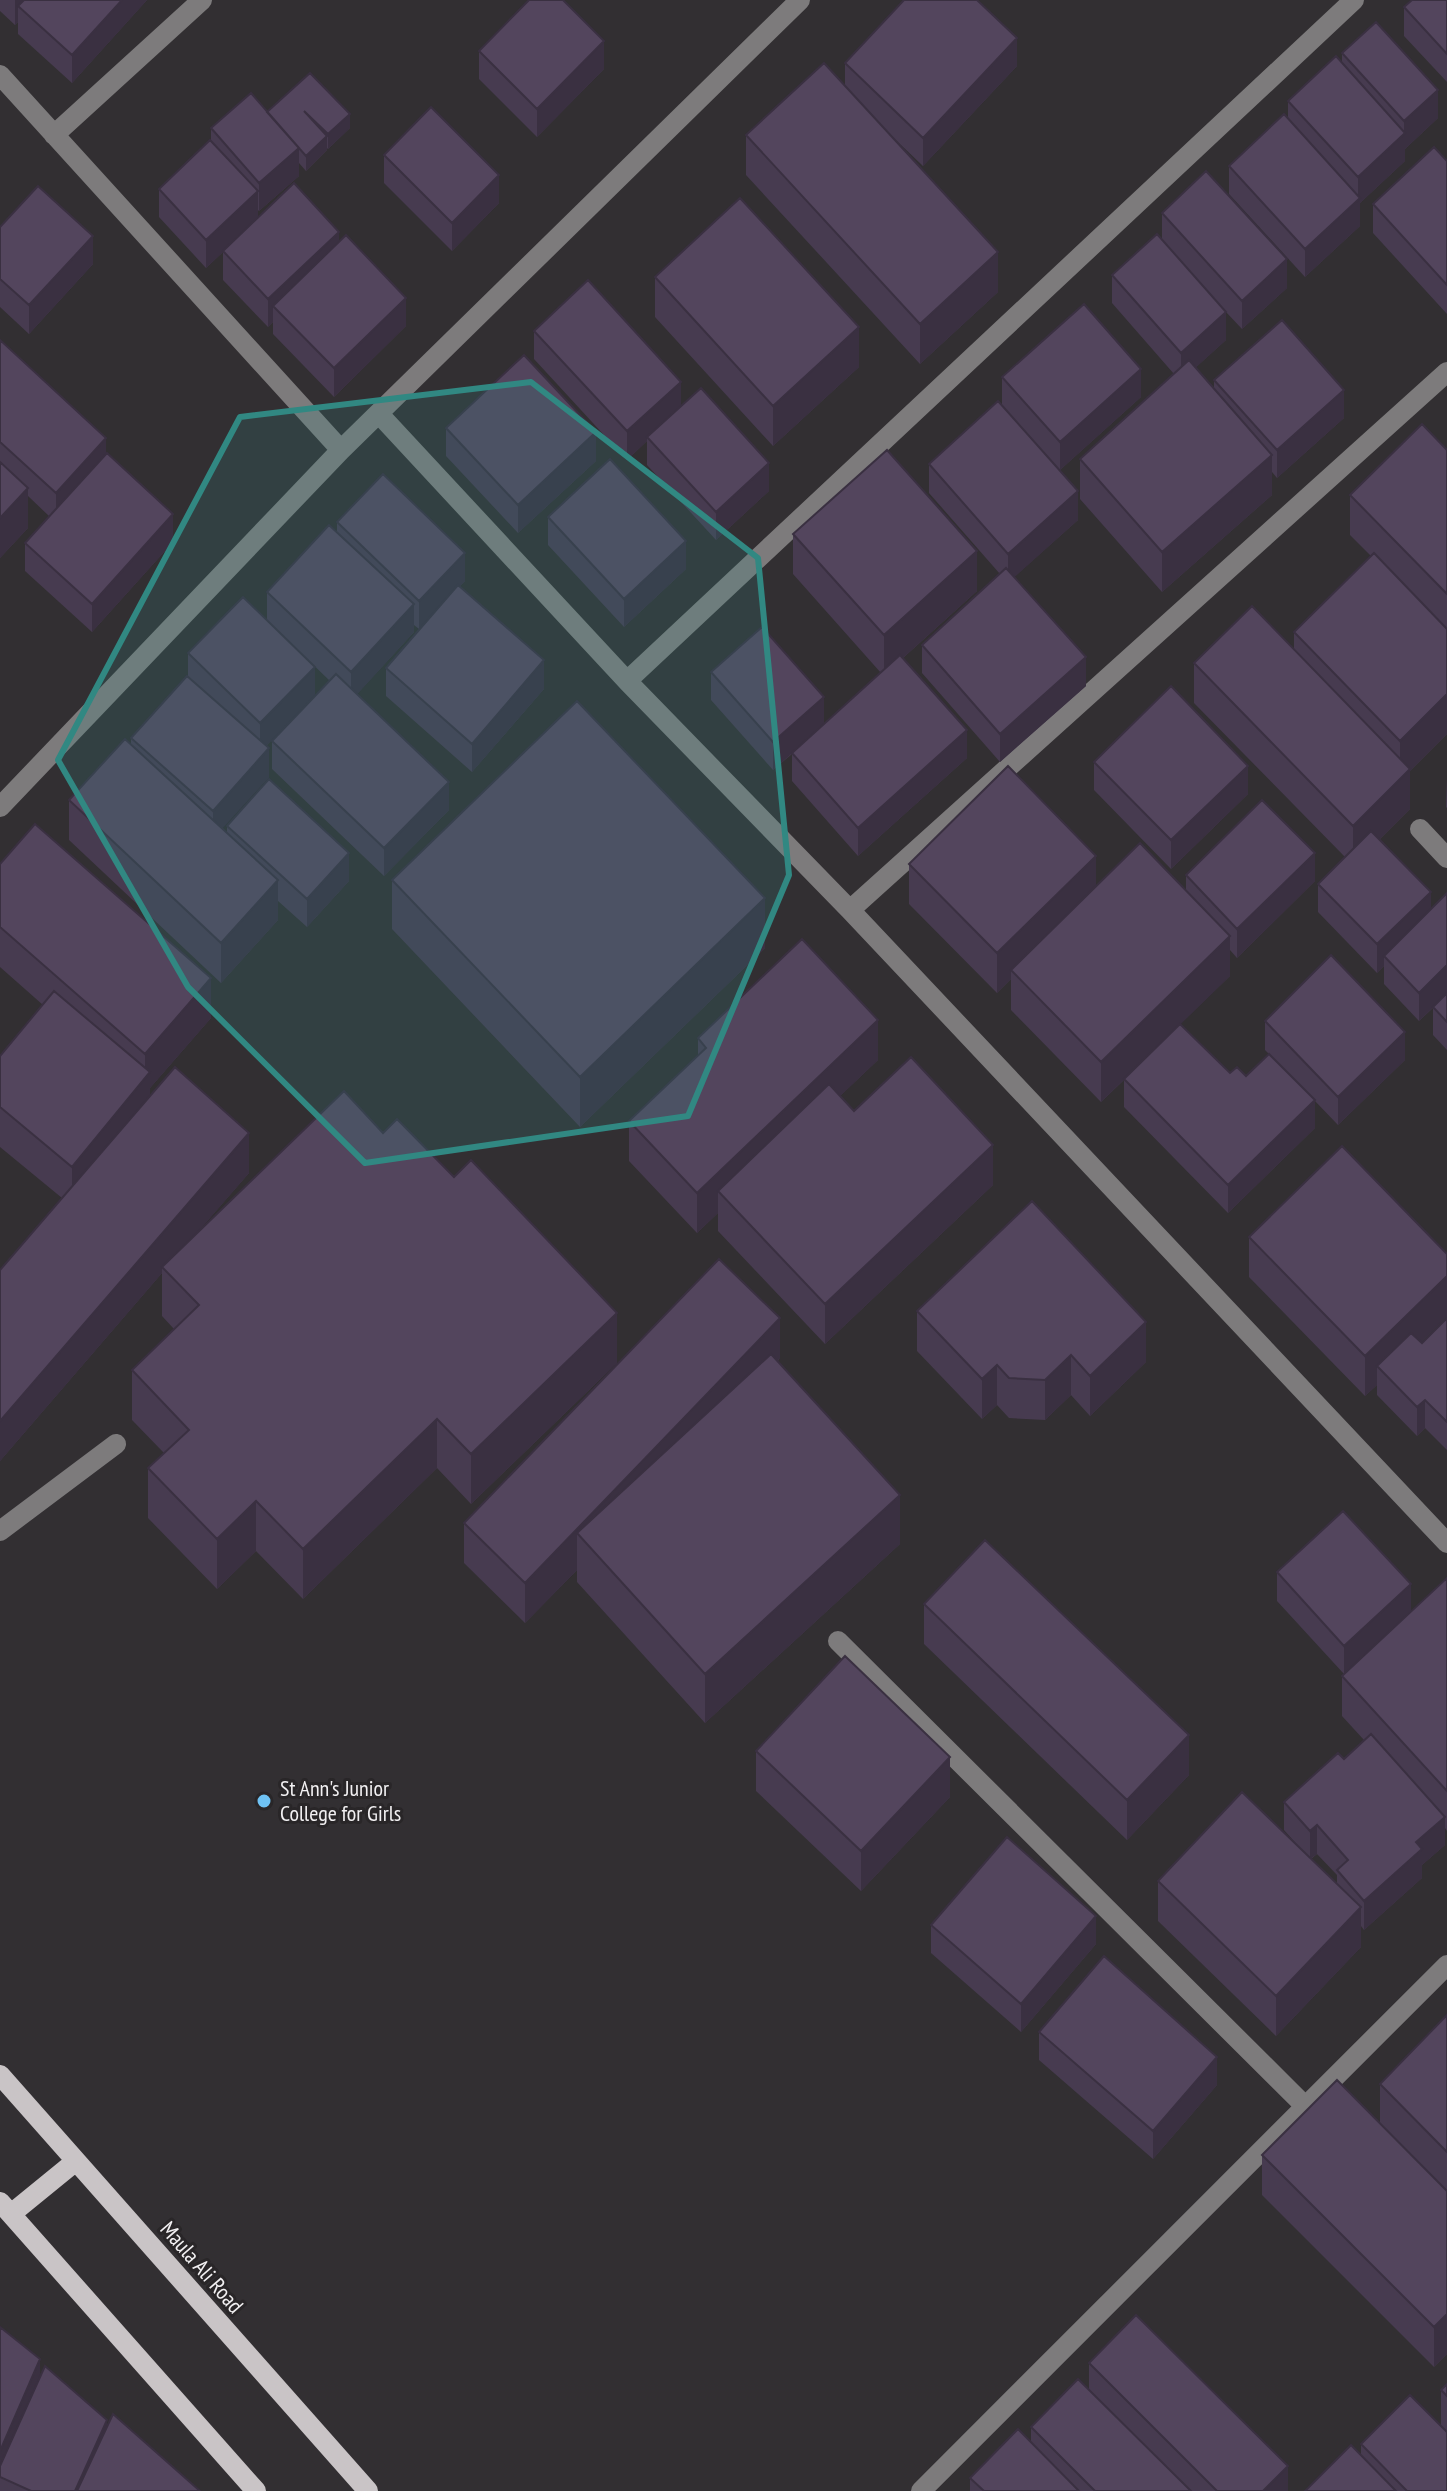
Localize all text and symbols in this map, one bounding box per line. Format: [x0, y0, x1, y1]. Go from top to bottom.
place label: St Ann's Junior College for Girls [280, 1774, 401, 1827]
marker: St Ann's Junior College for Girls [255, 1792, 273, 1810]
street label: Maula Ali Road [154, 2215, 250, 2319]

